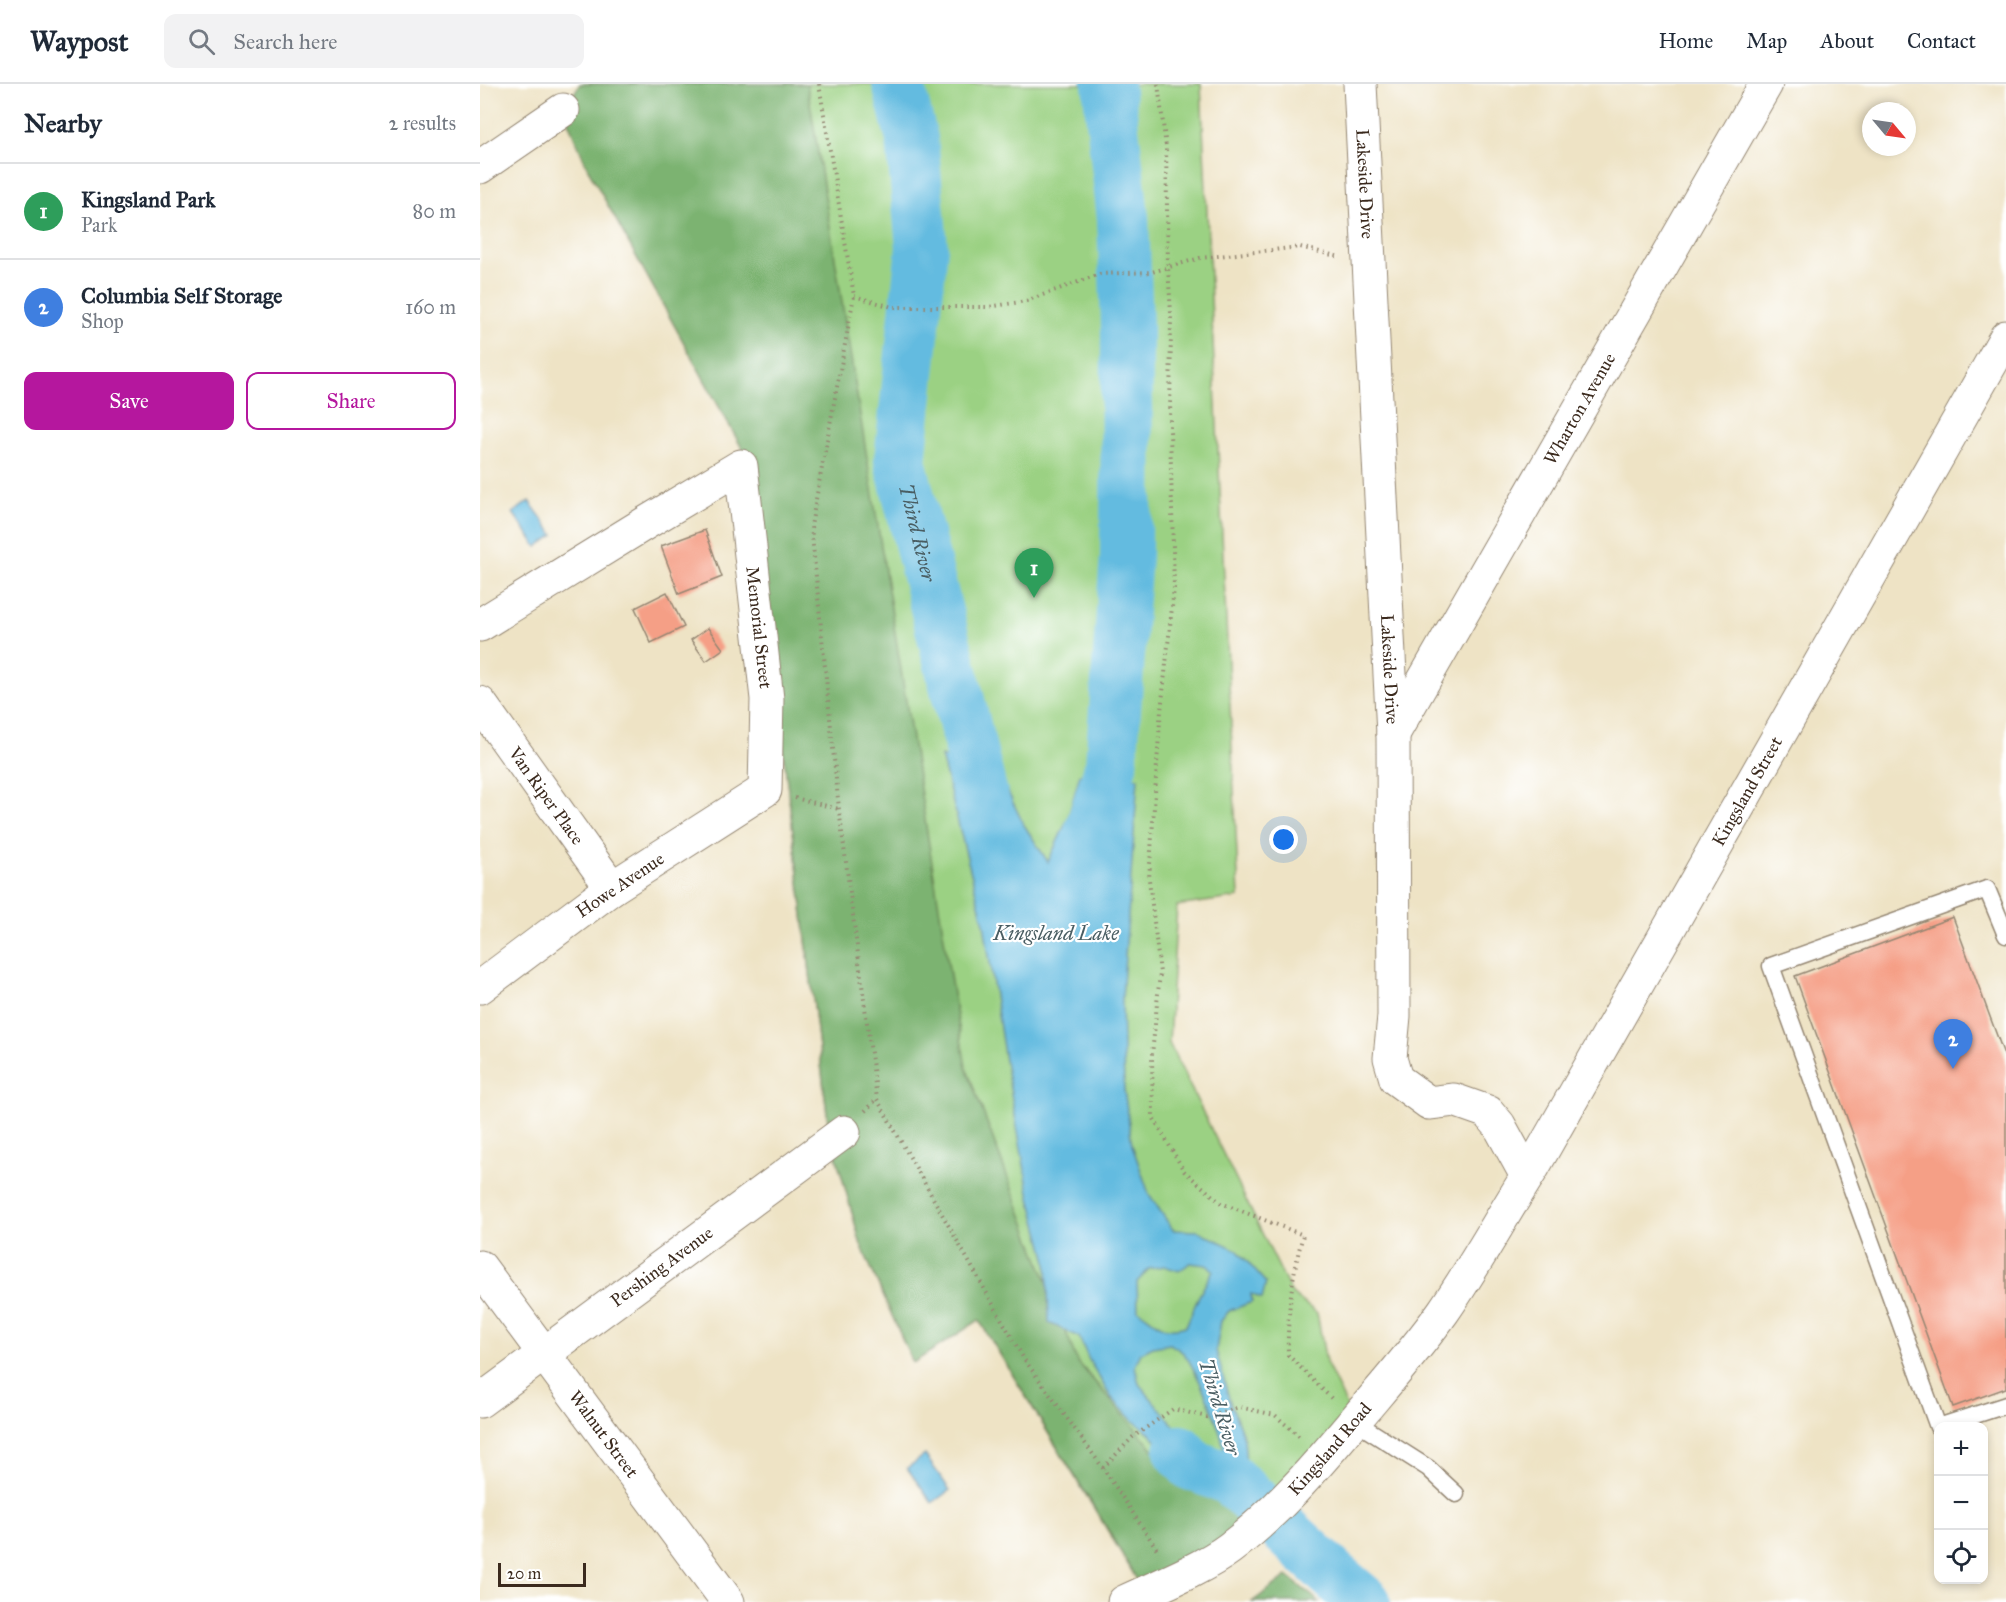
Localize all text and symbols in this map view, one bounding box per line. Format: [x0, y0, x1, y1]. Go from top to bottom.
search box [164, 14, 584, 68]
text: Waypost [30, 24, 128, 59]
icon: search [185, 25, 218, 58]
text: Search here [233, 28, 337, 55]
text: Home [1658, 28, 1713, 54]
text: Map [1746, 28, 1787, 54]
text: About [1820, 28, 1874, 54]
text: Contact [1907, 28, 1976, 54]
north arrow [1862, 102, 1916, 156]
text: Nearby [24, 107, 102, 139]
text: 2 results [388, 111, 456, 135]
street label: Lakeside Drive [1351, 128, 1379, 239]
text: Kingsland Park [81, 186, 216, 213]
text: 1 [40, 199, 47, 223]
text: 80 m [413, 199, 456, 223]
text: Park [81, 213, 117, 237]
text: Columbia Self Storage [81, 282, 282, 309]
text: 2 [39, 295, 48, 319]
text: 160 m [405, 295, 456, 319]
text: Shop [81, 309, 124, 333]
street label: Wharton Avenue [1539, 349, 1620, 468]
button: Save [24, 372, 234, 430]
button: Share [246, 372, 456, 430]
water label: Third River [894, 481, 942, 585]
pin: 1 [1014, 548, 1054, 598]
street label: Memorial Street [741, 565, 777, 690]
street label: Lakeside Drive [1376, 614, 1403, 725]
street label: Kingsland Street [1707, 732, 1787, 850]
street label: Van Riper Place [503, 742, 589, 849]
your location [1269, 825, 1298, 854]
street label: Howe Avenue [572, 847, 668, 923]
water label: Kingsland Lake [992, 921, 1119, 945]
pin: 2 [1934, 1020, 1972, 1069]
street label: Pershing Avenue [606, 1222, 717, 1312]
water label: Third River [1194, 1356, 1247, 1460]
street label: Walnut Street [564, 1386, 644, 1483]
street label: Kingsland Road [1283, 1398, 1376, 1500]
map controls [1934, 1422, 1988, 1584]
button: + [1934, 1422, 1988, 1476]
button: − [1934, 1476, 1988, 1530]
button: locate [1934, 1530, 1988, 1584]
scale bar [498, 1560, 586, 1588]
text: 20 m [507, 1564, 541, 1583]

